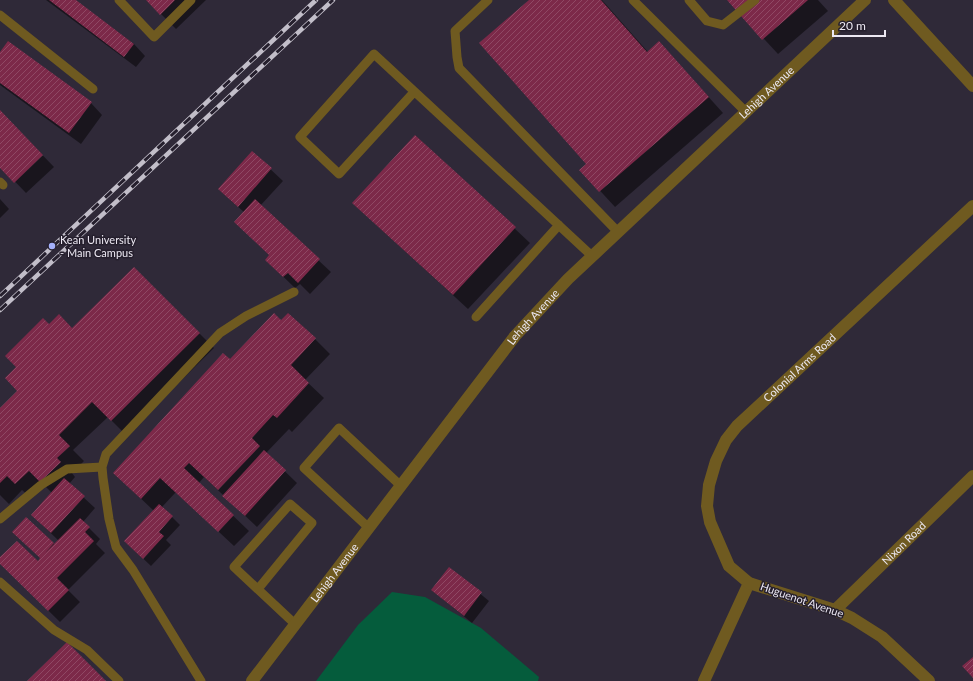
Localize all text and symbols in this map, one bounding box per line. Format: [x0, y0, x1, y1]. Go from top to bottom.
scale bar [833, 12, 885, 38]
text: 20 m [839, 18, 866, 33]
street label: Lehigh Avenue [736, 63, 796, 121]
place label: Kean University - Main Campus [60, 233, 136, 259]
marker: Kean University - Main Campus [47, 241, 57, 251]
street label: Lehigh Avenue [504, 286, 561, 347]
street label: Colonial Arms Road [760, 330, 838, 404]
street label: Nixon Road [879, 519, 928, 567]
street label: Lehigh Avenue [307, 540, 361, 605]
street label: Huguenot Avenue [759, 579, 846, 620]

